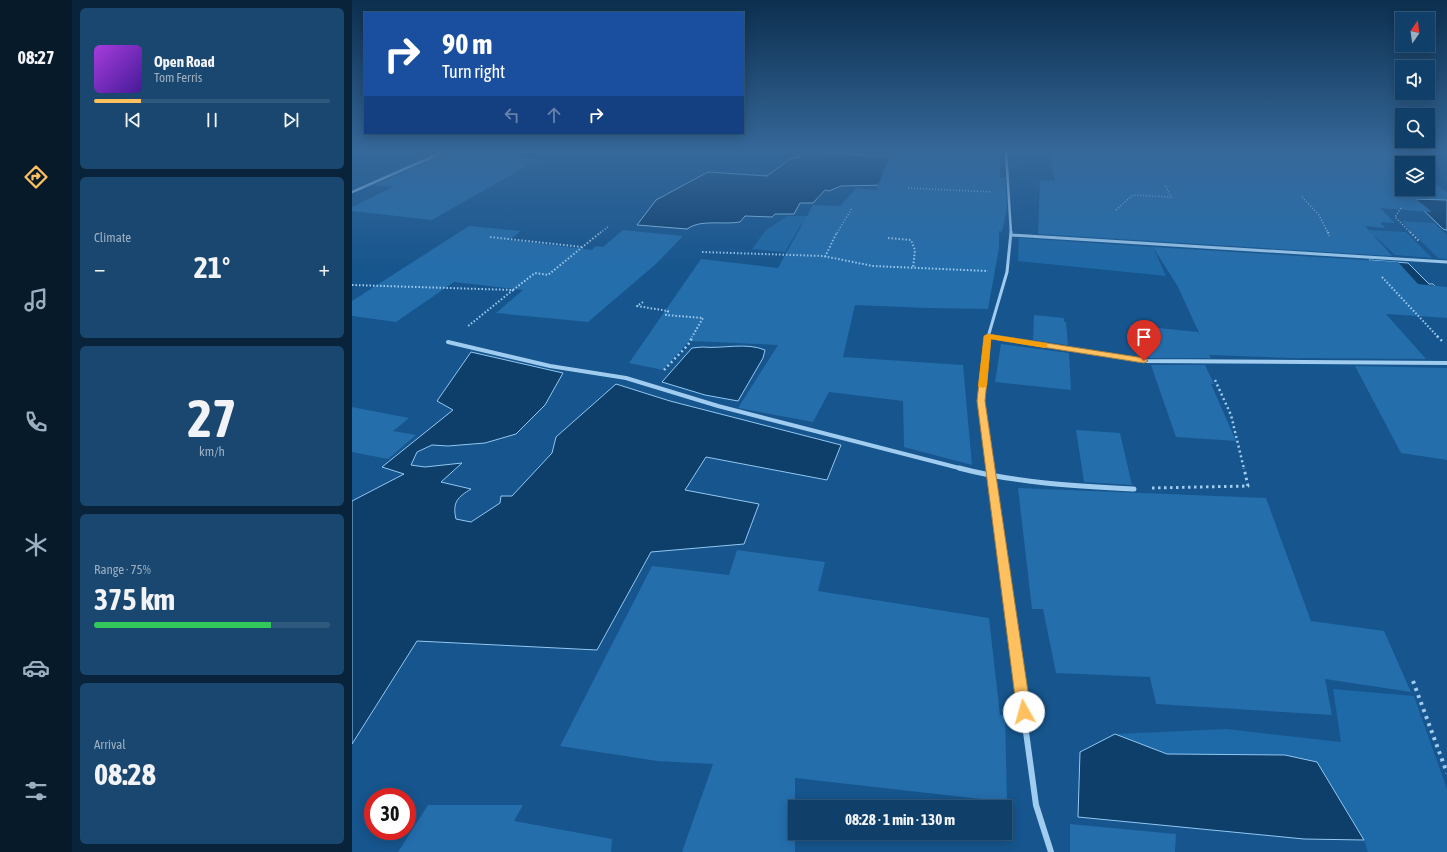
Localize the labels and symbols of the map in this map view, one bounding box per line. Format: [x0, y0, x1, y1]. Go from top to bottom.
north arrow [1395, 12, 1435, 52]
pin [1127, 320, 1161, 361]
position arrow [1003, 691, 1045, 733]
speed limit sign: 30 [364, 788, 416, 840]

